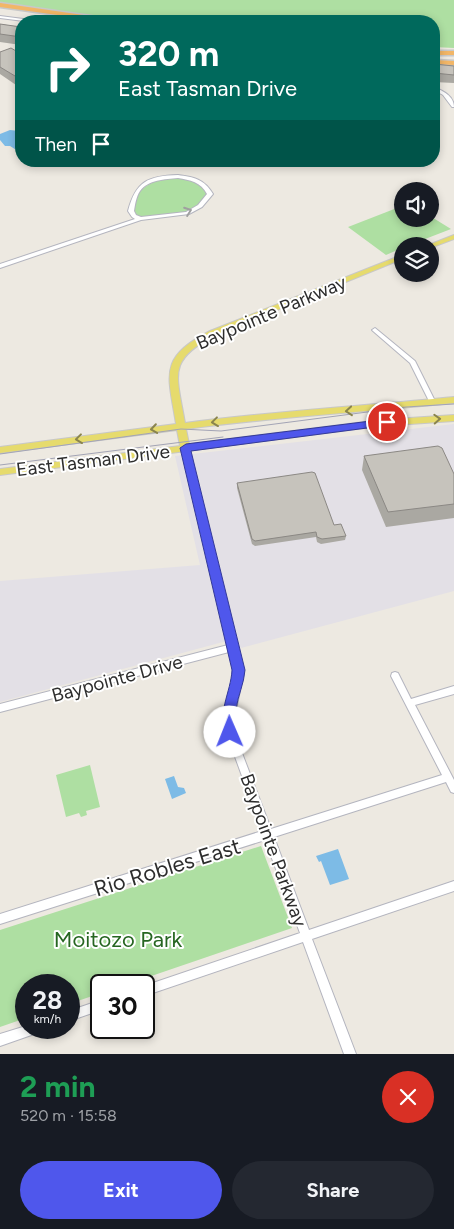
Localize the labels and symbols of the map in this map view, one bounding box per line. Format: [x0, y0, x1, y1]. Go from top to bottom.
one-way arrow [183, 207, 192, 217]
street label: Baypointe Parkway [193, 270, 350, 354]
pin [366, 401, 408, 443]
one-way arrow [345, 405, 353, 416]
one-way arrow [433, 413, 441, 424]
one-way arrow [211, 416, 220, 426]
one-way arrow [150, 423, 158, 434]
one-way arrow [75, 433, 83, 444]
street label: East Tasman Drive [15, 440, 171, 481]
street label: Baypointe Drive [49, 650, 185, 707]
position arrow [203, 705, 255, 757]
street label: Baypointe Parkway [235, 771, 312, 930]
street label: Rio Robles East [91, 832, 244, 903]
park label: Moitozo Park [54, 926, 182, 953]
speed limit sign: 30 [90, 974, 155, 1039]

